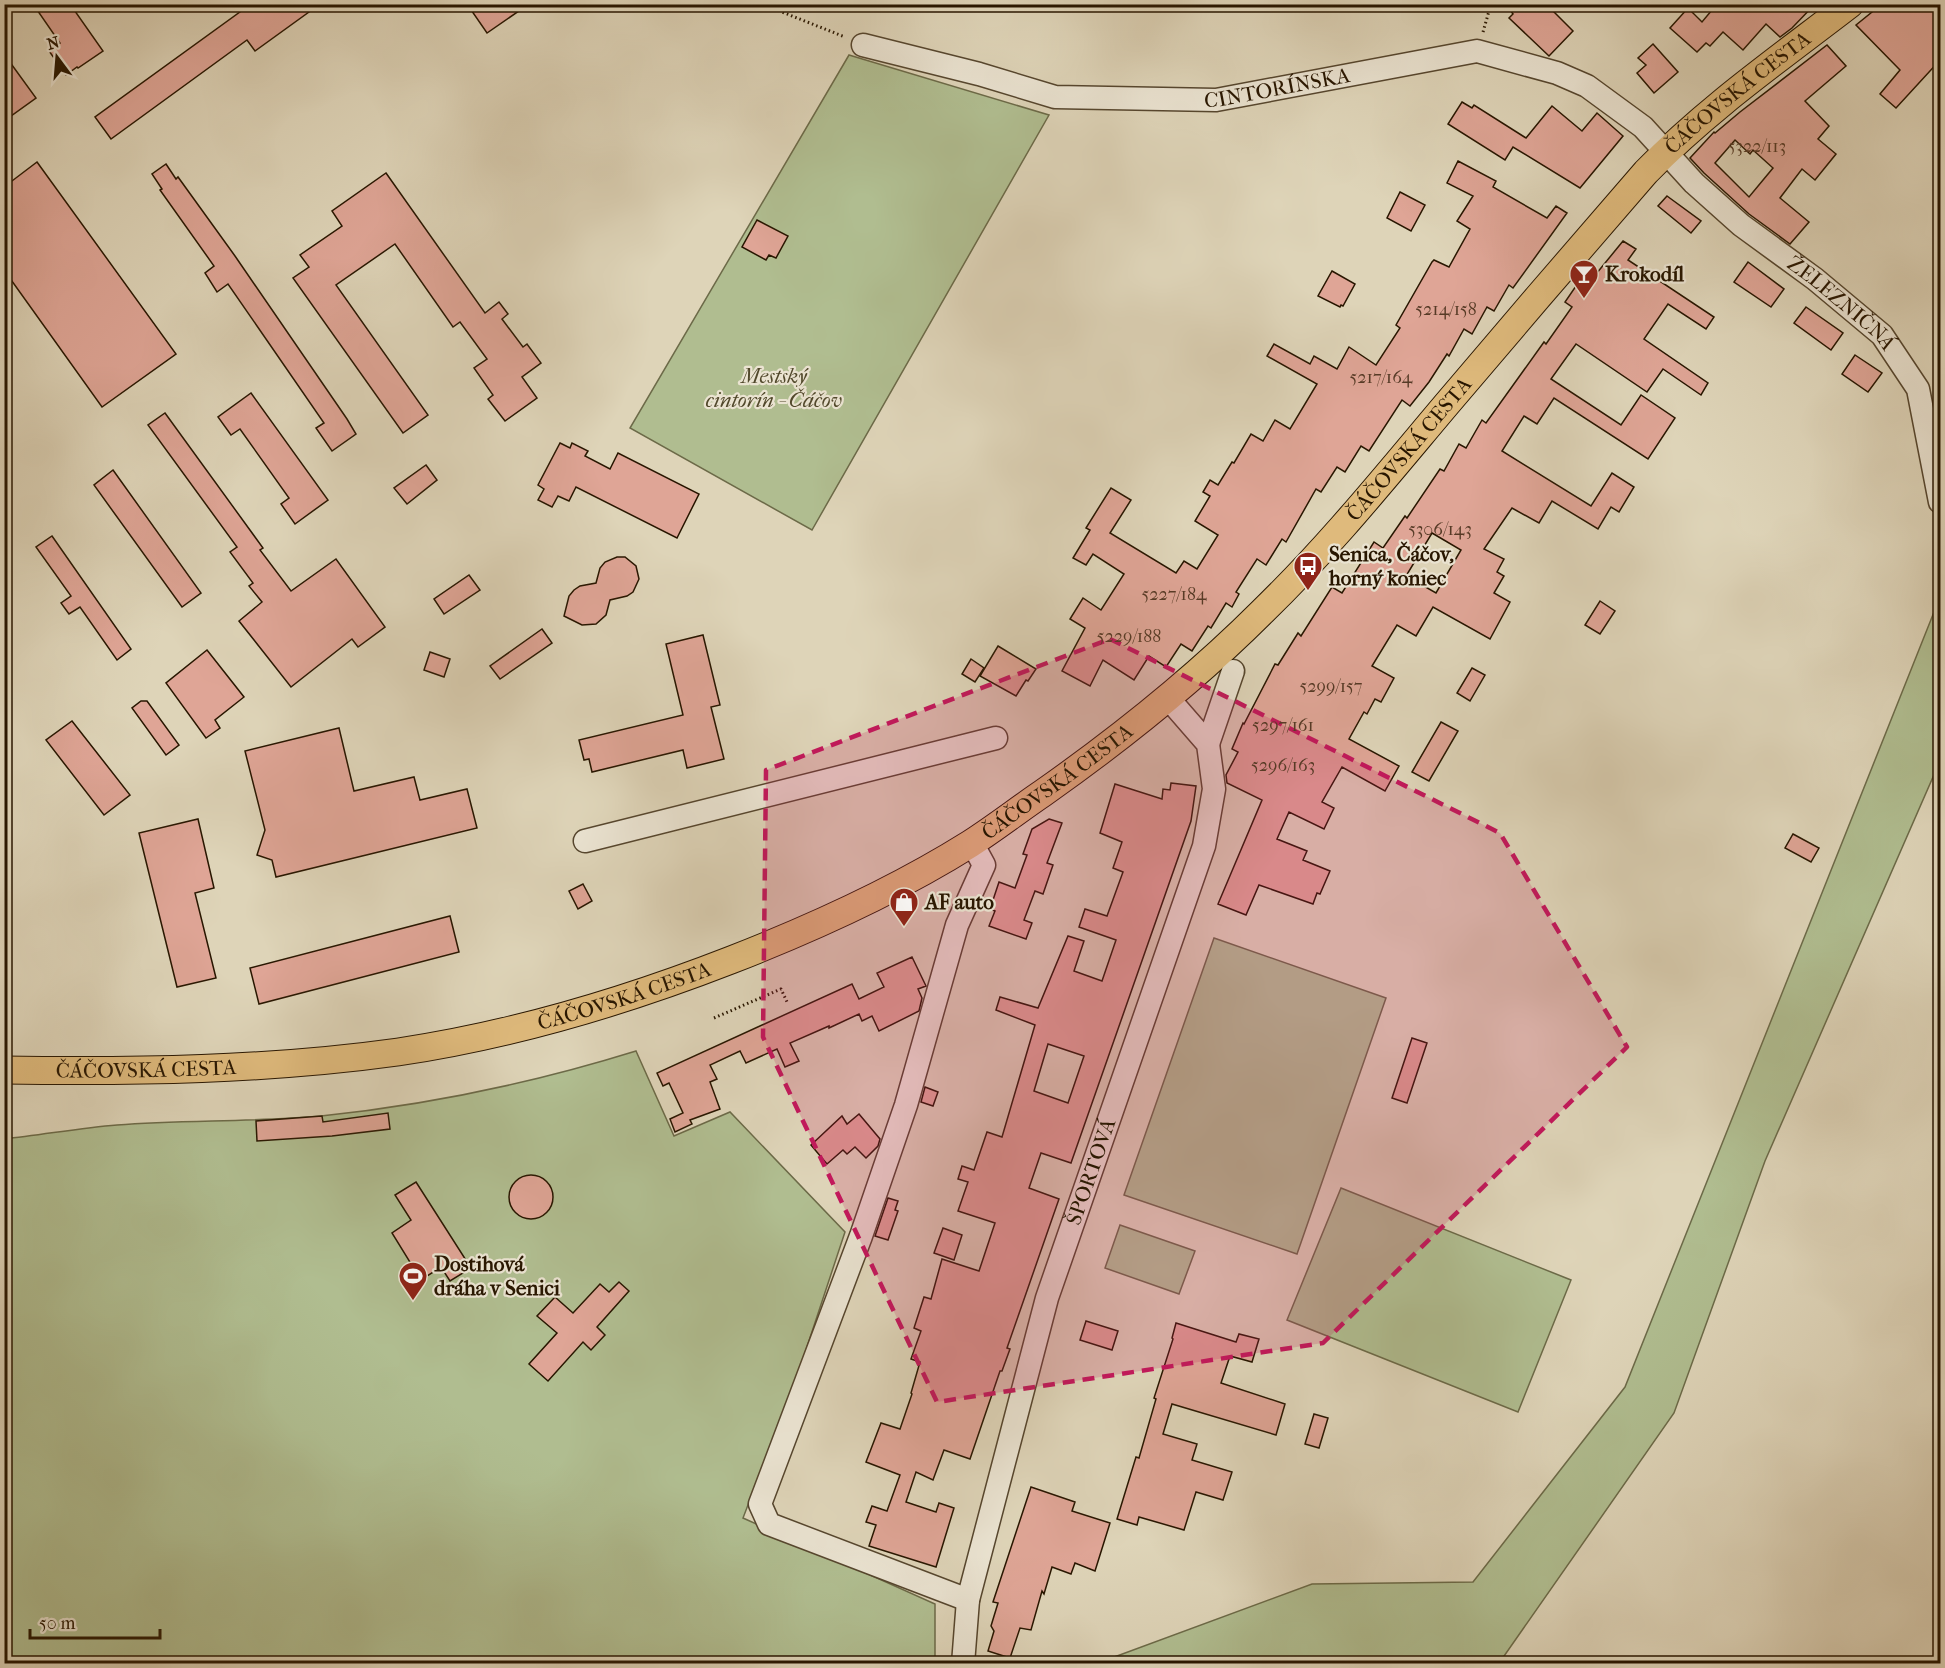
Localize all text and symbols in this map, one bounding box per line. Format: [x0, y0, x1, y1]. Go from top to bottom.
street label: ČÁČOVSKÁ CESTA [1660, 26, 1815, 159]
north arrow [27, 27, 87, 87]
text: N [45, 32, 62, 54]
street label: CINTORÍNSKA [1204, 63, 1352, 112]
house number: 5322/113 [1728, 136, 1786, 157]
street label: ŽELEZNIČNÁ [1783, 251, 1901, 355]
bar icon: Krokodíl [1568, 258, 1600, 300]
place label: Krokodíl [1605, 262, 1684, 286]
house number: 5214/158 [1415, 299, 1477, 320]
park label: Mestský cintorín - Čáčov [706, 364, 842, 412]
house number: 5217/164 [1350, 367, 1413, 388]
street label: ČÁČOVSKÁ CESTA [1341, 372, 1477, 526]
house number: 5306/143 [1408, 519, 1472, 540]
place label: Senica, Čáčov, horný koniec [1328, 541, 1454, 590]
bus stop icon: Senica, Čáčov, horný koniec [1292, 550, 1324, 592]
house number: 5227/184 [1141, 584, 1207, 605]
house number: 5229/188 [1097, 626, 1161, 647]
house number: 5299/157 [1299, 676, 1363, 697]
house number: 5297/161 [1252, 715, 1314, 736]
street label: ČÁČOVSKÁ CESTA [977, 719, 1138, 845]
house number: 5296/163 [1251, 755, 1315, 776]
shop icon: AF auto [888, 886, 920, 928]
place label: AF auto [923, 890, 994, 914]
street label: ČÁČOVSKÁ CESTA [535, 957, 714, 1035]
street label: ČÁČOVSKÁ CESTA [56, 1055, 237, 1083]
street label: ŠPORTOVÁ [1061, 1115, 1121, 1228]
place label: Dostihová dráha v Senici [434, 1252, 561, 1300]
sports icon: Dostihová dráha v Senici [397, 1260, 429, 1302]
scale bar [30, 1602, 160, 1640]
text: 50 m [39, 1613, 76, 1634]

